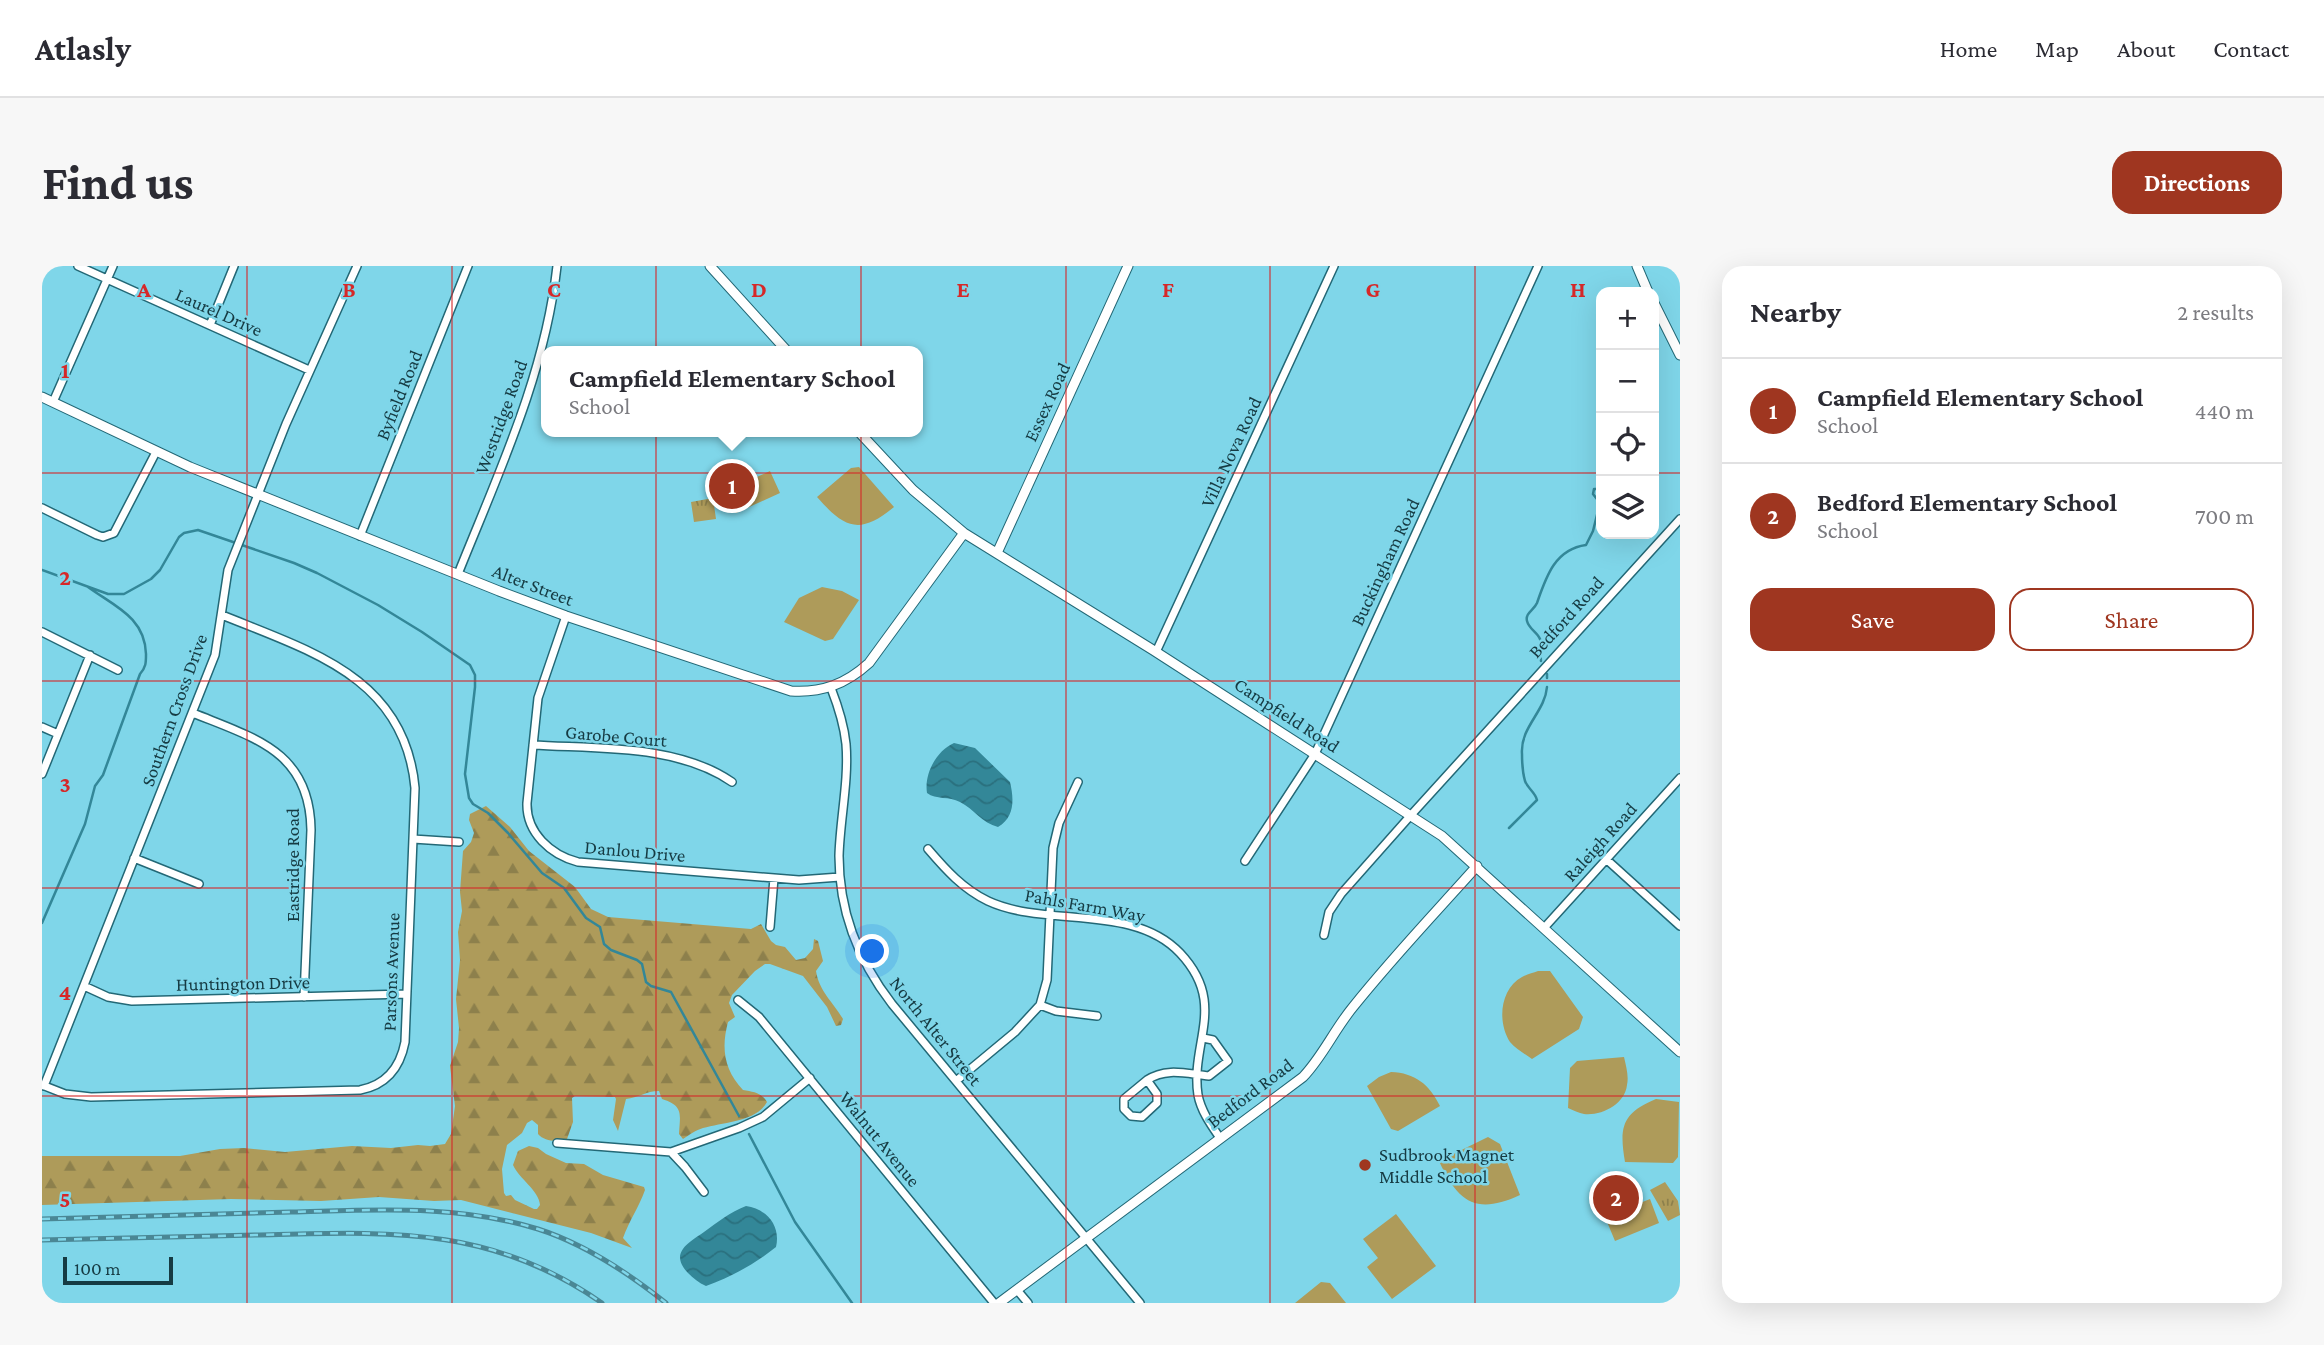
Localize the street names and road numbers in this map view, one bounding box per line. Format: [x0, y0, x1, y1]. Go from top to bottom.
street label: Laurel Drive [172, 284, 266, 340]
street label: Byfield Road [371, 347, 427, 443]
street label: Westridge Road [471, 357, 531, 477]
street label: Essex Road [1020, 359, 1074, 445]
street label: Villa Nova Road [1196, 394, 1266, 510]
street label: Buckingham Road [1346, 495, 1424, 629]
street label: Alter Street [489, 560, 577, 610]
street label: Bedford Road [1524, 572, 1608, 662]
street label: Southern Cross Drive [137, 631, 211, 789]
street label: Campfield Road [1231, 673, 1343, 757]
street label: Garobe Court [564, 721, 668, 751]
street label: Raleigh Road [1559, 798, 1641, 886]
street label: Eastridge Road [282, 808, 303, 922]
street label: Danlou Drive [584, 836, 686, 866]
street label: Pahls Farm Way [1023, 884, 1147, 926]
street label: Parsons Avenue [378, 912, 404, 1032]
street label: Huntington Drive [176, 971, 310, 995]
street label: North Alter Street [886, 972, 987, 1090]
street label: Bedford Road [1203, 1054, 1297, 1132]
street label: Walnut Avenue [835, 1087, 925, 1191]

